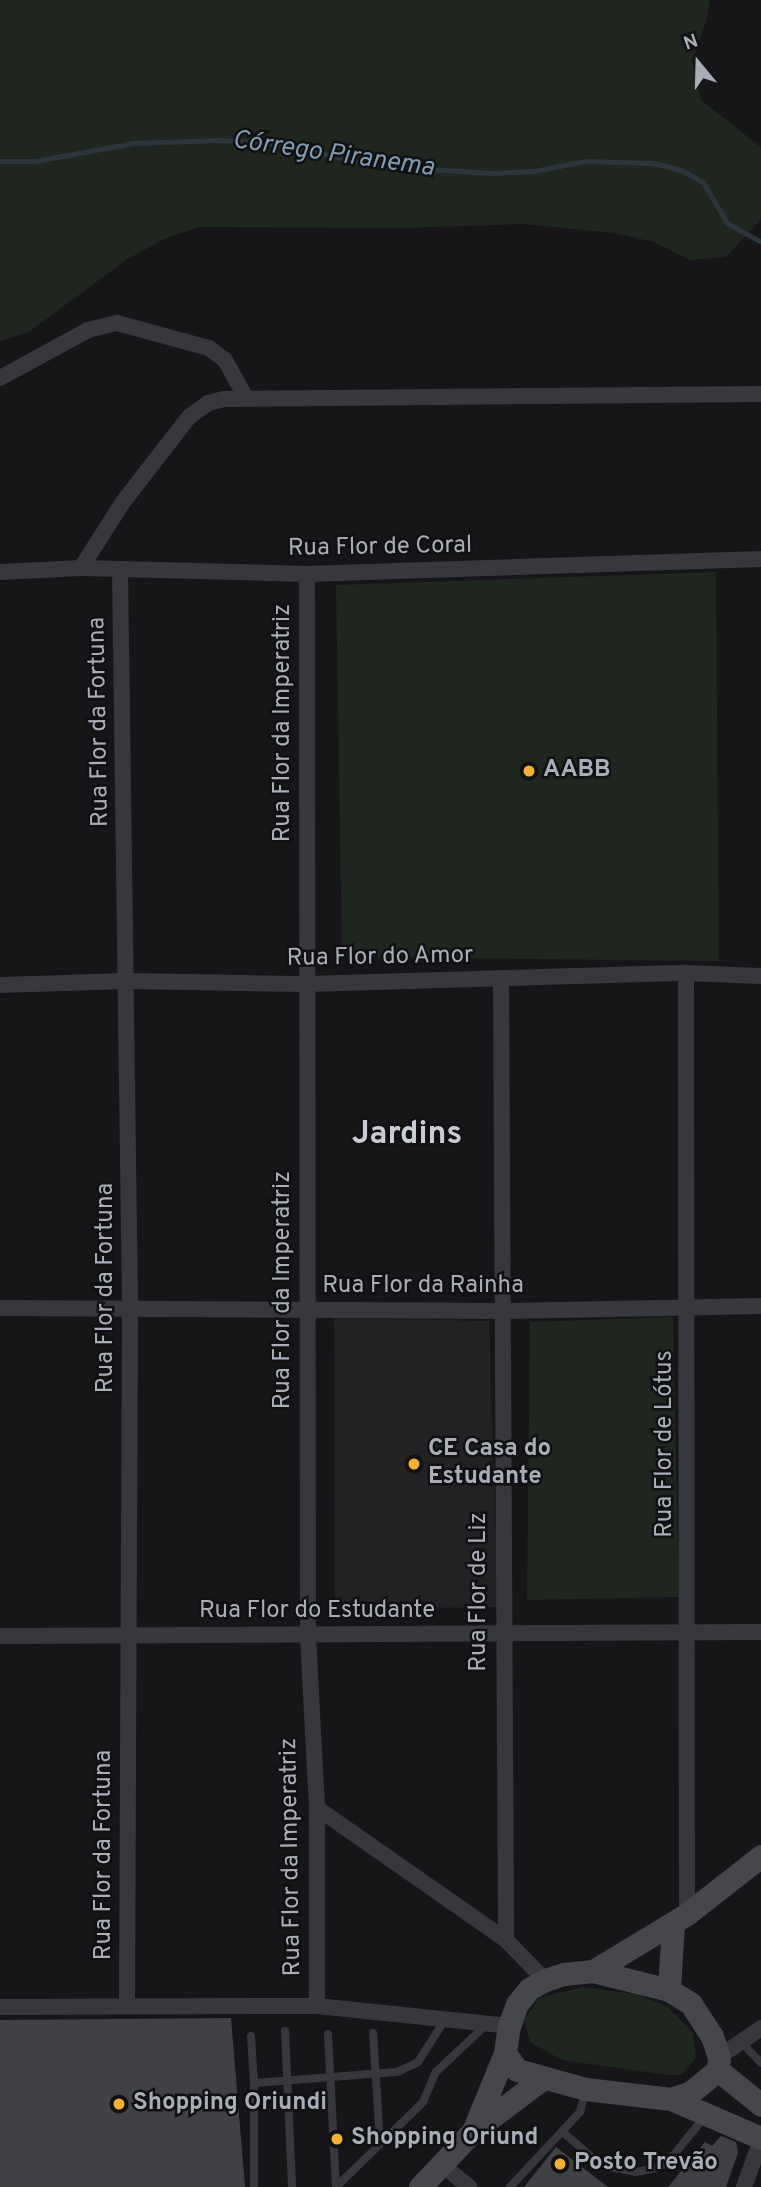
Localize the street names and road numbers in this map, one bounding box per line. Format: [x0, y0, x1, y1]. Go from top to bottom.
street label: Rua Flor de Coral [288, 532, 472, 564]
street label: Rua Flor da Imperatriz [270, 604, 298, 842]
street label: Rua Flor da Fortuna [84, 617, 116, 827]
street label: Rua Flor do Amor [286, 942, 474, 974]
street label: Rua Flor da Imperatriz [270, 1171, 298, 1409]
street label: Rua Flor da Fortuna [93, 1183, 121, 1393]
street label: Rua Flor da Rainha [322, 1273, 524, 1301]
street label: Rua Flor de Lótus [652, 1350, 680, 1538]
street label: Rua Flor de Liz [466, 1512, 494, 1672]
street label: Rua Flor do Estudante [199, 1598, 435, 1626]
street label: Rua Flor da Imperatriz [276, 1738, 308, 1976]
street label: Rua Flor da Fortuna [91, 1750, 119, 1960]

